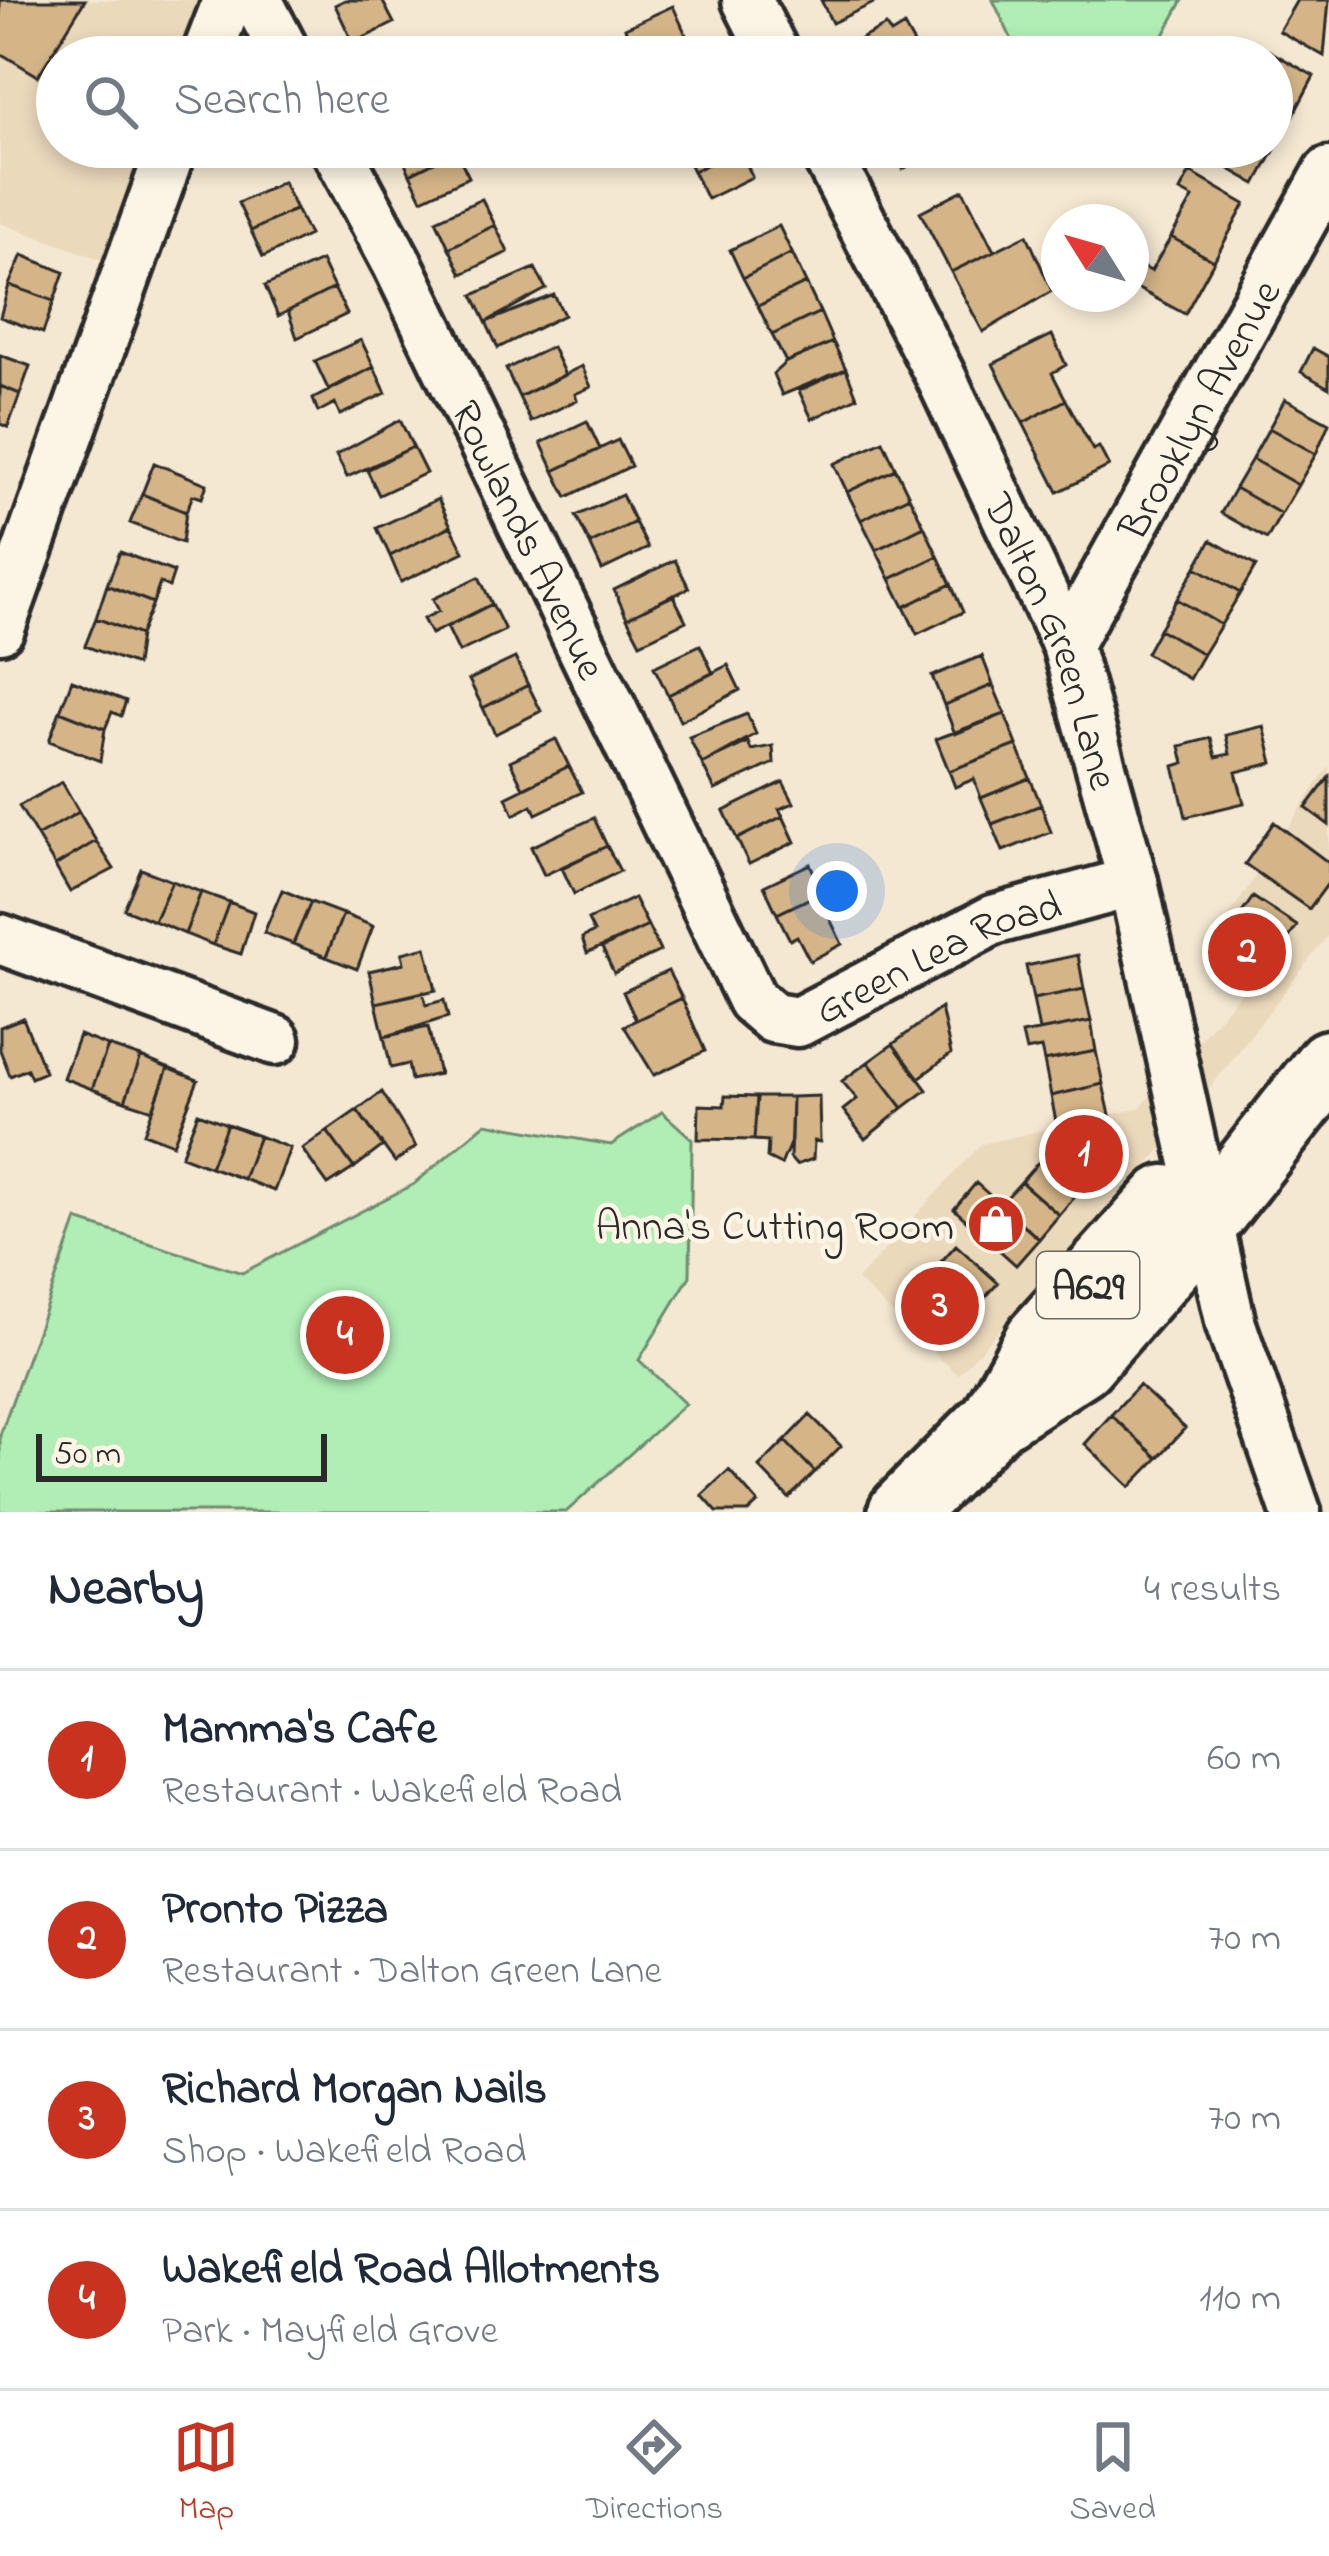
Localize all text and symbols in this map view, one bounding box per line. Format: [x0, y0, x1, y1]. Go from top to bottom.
search box [36, 36, 1293, 168]
icon: search [78, 69, 144, 135]
text: Search here [174, 69, 390, 135]
north arrow [1041, 204, 1149, 312]
street label: Brooklyn Avenue [1104, 269, 1299, 553]
street label: Rowlands Avenue [433, 391, 619, 691]
street label: Dalton Green Lane [964, 483, 1132, 797]
your location [807, 861, 867, 921]
street label: Green Lea Road [805, 877, 1069, 1043]
pin: 2 [1208, 907, 1286, 997]
pin: 1 [1045, 1109, 1123, 1199]
shop icon: Anna's Cutting Room [965, 1193, 1027, 1255]
place label: Anna's Cutting Room [595, 1198, 954, 1259]
road number: A629 [1037, 1252, 1139, 1318]
pin: 3 [901, 1261, 979, 1351]
pin: 4 [306, 1290, 384, 1380]
scale bar [36, 1428, 327, 1481]
text: 50 m [54, 1431, 121, 1479]
text: Nearby [48, 1553, 204, 1628]
text: 4 results [1144, 1562, 1281, 1619]
text: Mamma's Cafe [162, 1698, 437, 1764]
text: 1 [81, 1731, 93, 1788]
text: 60 m [1207, 1731, 1281, 1788]
text: Restaurant · Wakefield Road [162, 1764, 622, 1821]
text: Pronto Pizza [162, 1878, 388, 1944]
text: 2 [77, 1911, 97, 1968]
text: 70 m [1208, 1911, 1281, 1968]
text: Restaurant · Dalton Green Lane [162, 1944, 662, 2001]
text: Richard Morgan Nails [162, 2058, 547, 2124]
text: 3 [79, 2091, 95, 2148]
text: 70 m [1208, 2091, 1281, 2148]
text: Shop · Wakefield Road [162, 2124, 526, 2181]
text: Wakefield Road Allotments [162, 2238, 660, 2304]
text: 4 [79, 2271, 95, 2328]
text: 110 m [1199, 2271, 1281, 2328]
text: Park · Mayfield Grove [162, 2304, 498, 2361]
tab: Map [173, 2414, 239, 2534]
tab: Directions [586, 2414, 723, 2534]
tab: Saved [1070, 2414, 1156, 2534]

